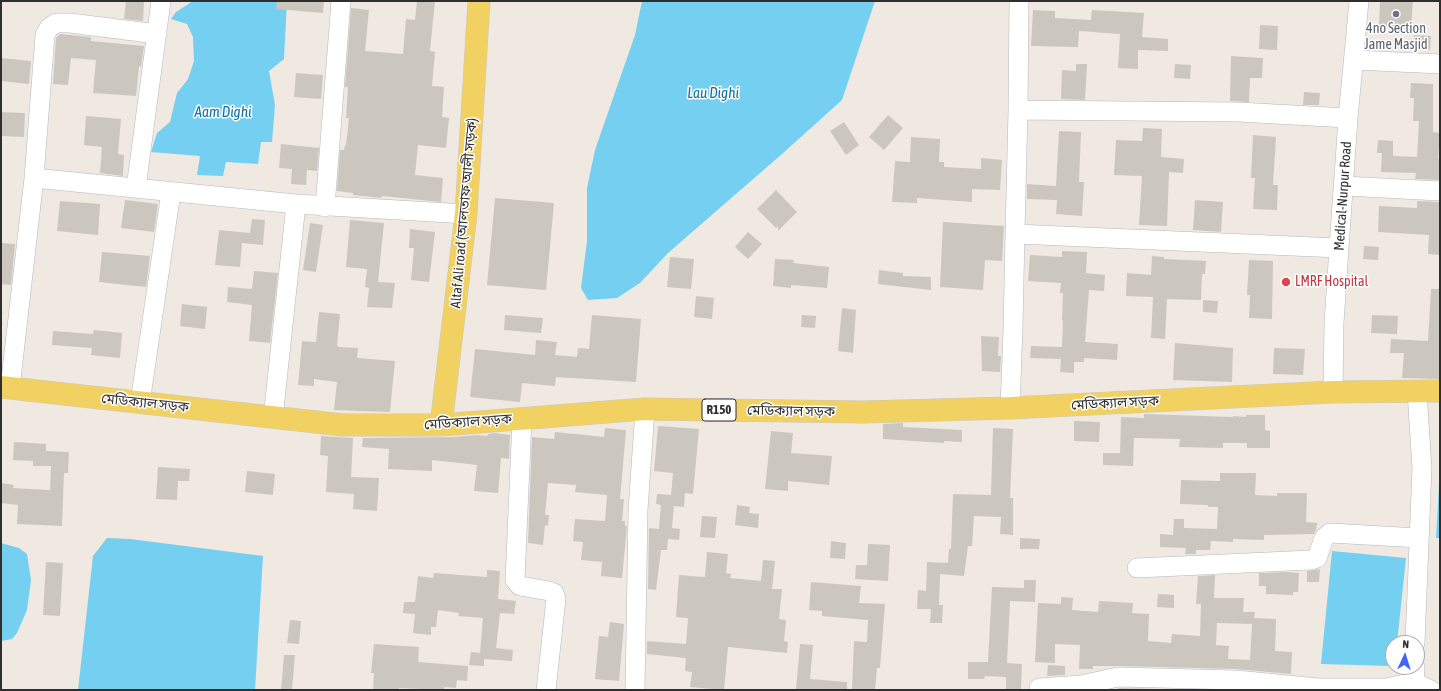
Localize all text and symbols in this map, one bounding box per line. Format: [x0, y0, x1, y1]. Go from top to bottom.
marker: 4no Section Jame Masjid [1391, 9, 1401, 19]
place label: 4no Section Jame Masjid [1364, 21, 1428, 54]
water label: Lau Dighi [687, 84, 739, 102]
water label: Aam Dighi [195, 103, 251, 121]
street label: Altaf Ali road (আলতাফ আলী সড়ক) [447, 117, 481, 309]
street label: Medical-Nurpur Road [1331, 141, 1355, 251]
place label: LMRF Hospital [1295, 274, 1368, 290]
marker: LMRF Hospital [1280, 276, 1292, 288]
street label: মেডিক্যাল সড়ক [100, 390, 190, 416]
street label: মেডিক্যাল সড়ক [1070, 392, 1160, 414]
road number: R150 [702, 399, 736, 421]
street label: মেডিক্যাল সড়ক [747, 402, 835, 420]
street label: মেডিক্যাল সড়ক [423, 411, 513, 433]
north arrow [1385, 635, 1425, 675]
text: N [1402, 638, 1409, 650]

